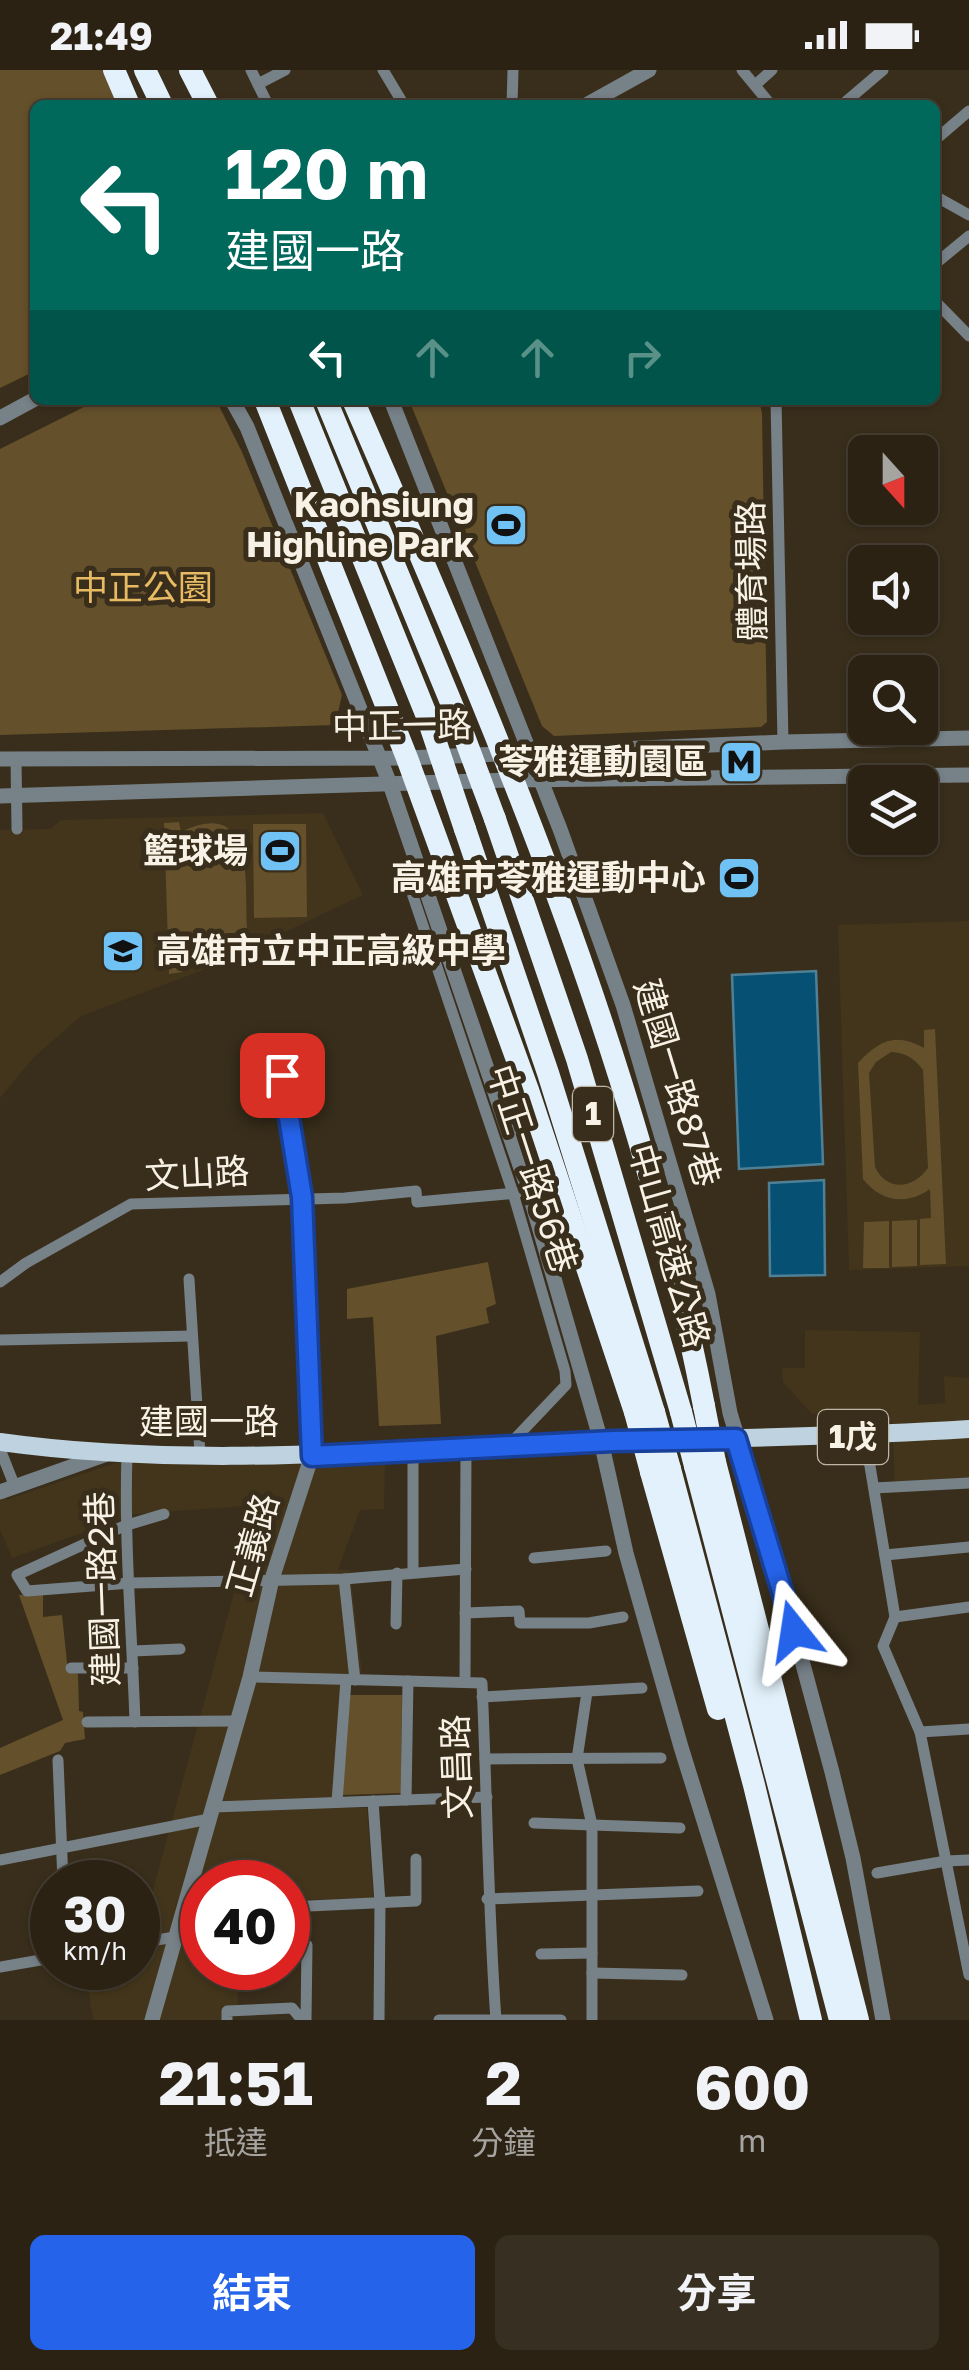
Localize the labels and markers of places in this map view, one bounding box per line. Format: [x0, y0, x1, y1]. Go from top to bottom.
place label: Kaohsiung Highline Park [246, 483, 474, 565]
sports icon: Kaohsiung Highline Park [483, 502, 529, 548]
metro station icon: 苓雅運動園區 [718, 739, 764, 785]
place label: 苓雅運動園區 [498, 740, 708, 782]
sports icon: 籃球場 [257, 828, 303, 874]
place label: 籃球場 [143, 829, 248, 871]
sports icon: 高雄市苓雅運動中心 [716, 855, 762, 901]
place label: 高雄市苓雅運動中心 [391, 856, 706, 898]
school or university icon: 高雄市立中正高級中學 [100, 928, 146, 974]
place label: 高雄市立中正高級中學 [156, 929, 506, 971]
pin [240, 1033, 325, 1118]

